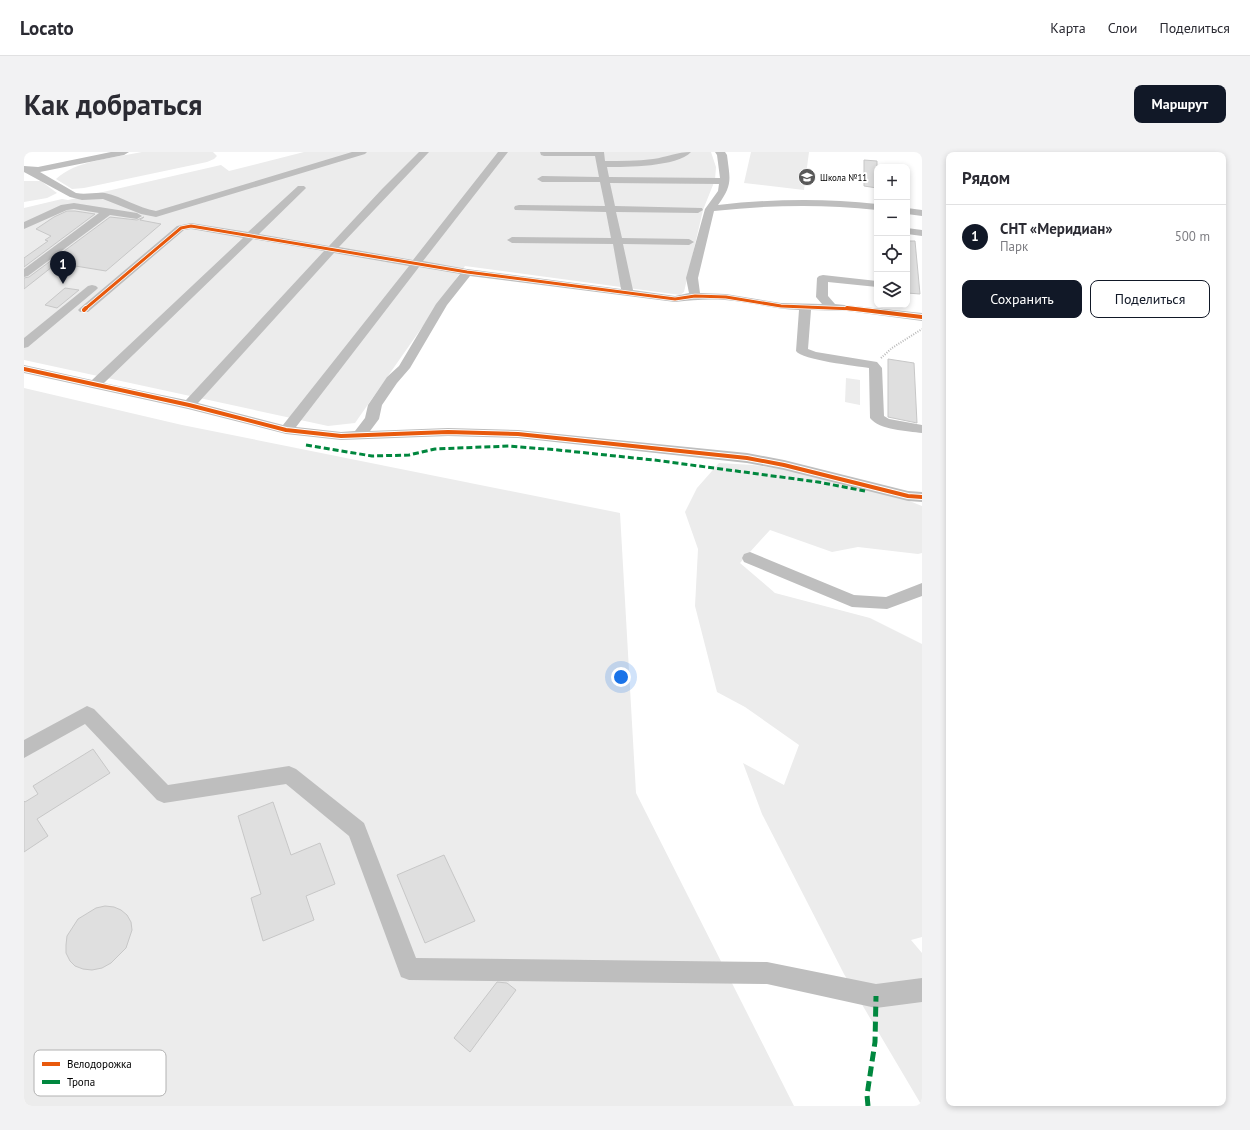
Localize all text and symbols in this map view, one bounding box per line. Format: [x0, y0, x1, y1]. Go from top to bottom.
text: Locato [20, 16, 74, 40]
text: Карта [1050, 19, 1086, 37]
text: Слои [1108, 19, 1137, 37]
text: Поделиться [1159, 19, 1230, 37]
button: Маршрут [1134, 85, 1226, 123]
text: Как добраться [24, 86, 202, 123]
map controls [874, 164, 910, 308]
button: + [874, 164, 910, 200]
school or university icon: Школа №11 [797, 167, 817, 187]
text: Рядом [962, 167, 1010, 189]
place label: Школа №11 [820, 172, 867, 183]
button: − [874, 200, 910, 236]
text: СНТ «Меридиан» [1000, 219, 1113, 238]
text: 1 [971, 228, 979, 245]
text: 500 m [1175, 228, 1210, 245]
button: locate [874, 236, 910, 272]
text: Парк [1000, 238, 1028, 255]
pin: 1 [50, 251, 76, 284]
button: layers [874, 272, 910, 308]
button: Сохранить [962, 280, 1082, 318]
button: Поделиться [1090, 280, 1210, 318]
your location [611, 667, 631, 687]
legend [34, 1050, 166, 1096]
text: Велодорожка [67, 1057, 132, 1071]
text: Тропа [67, 1075, 95, 1089]

